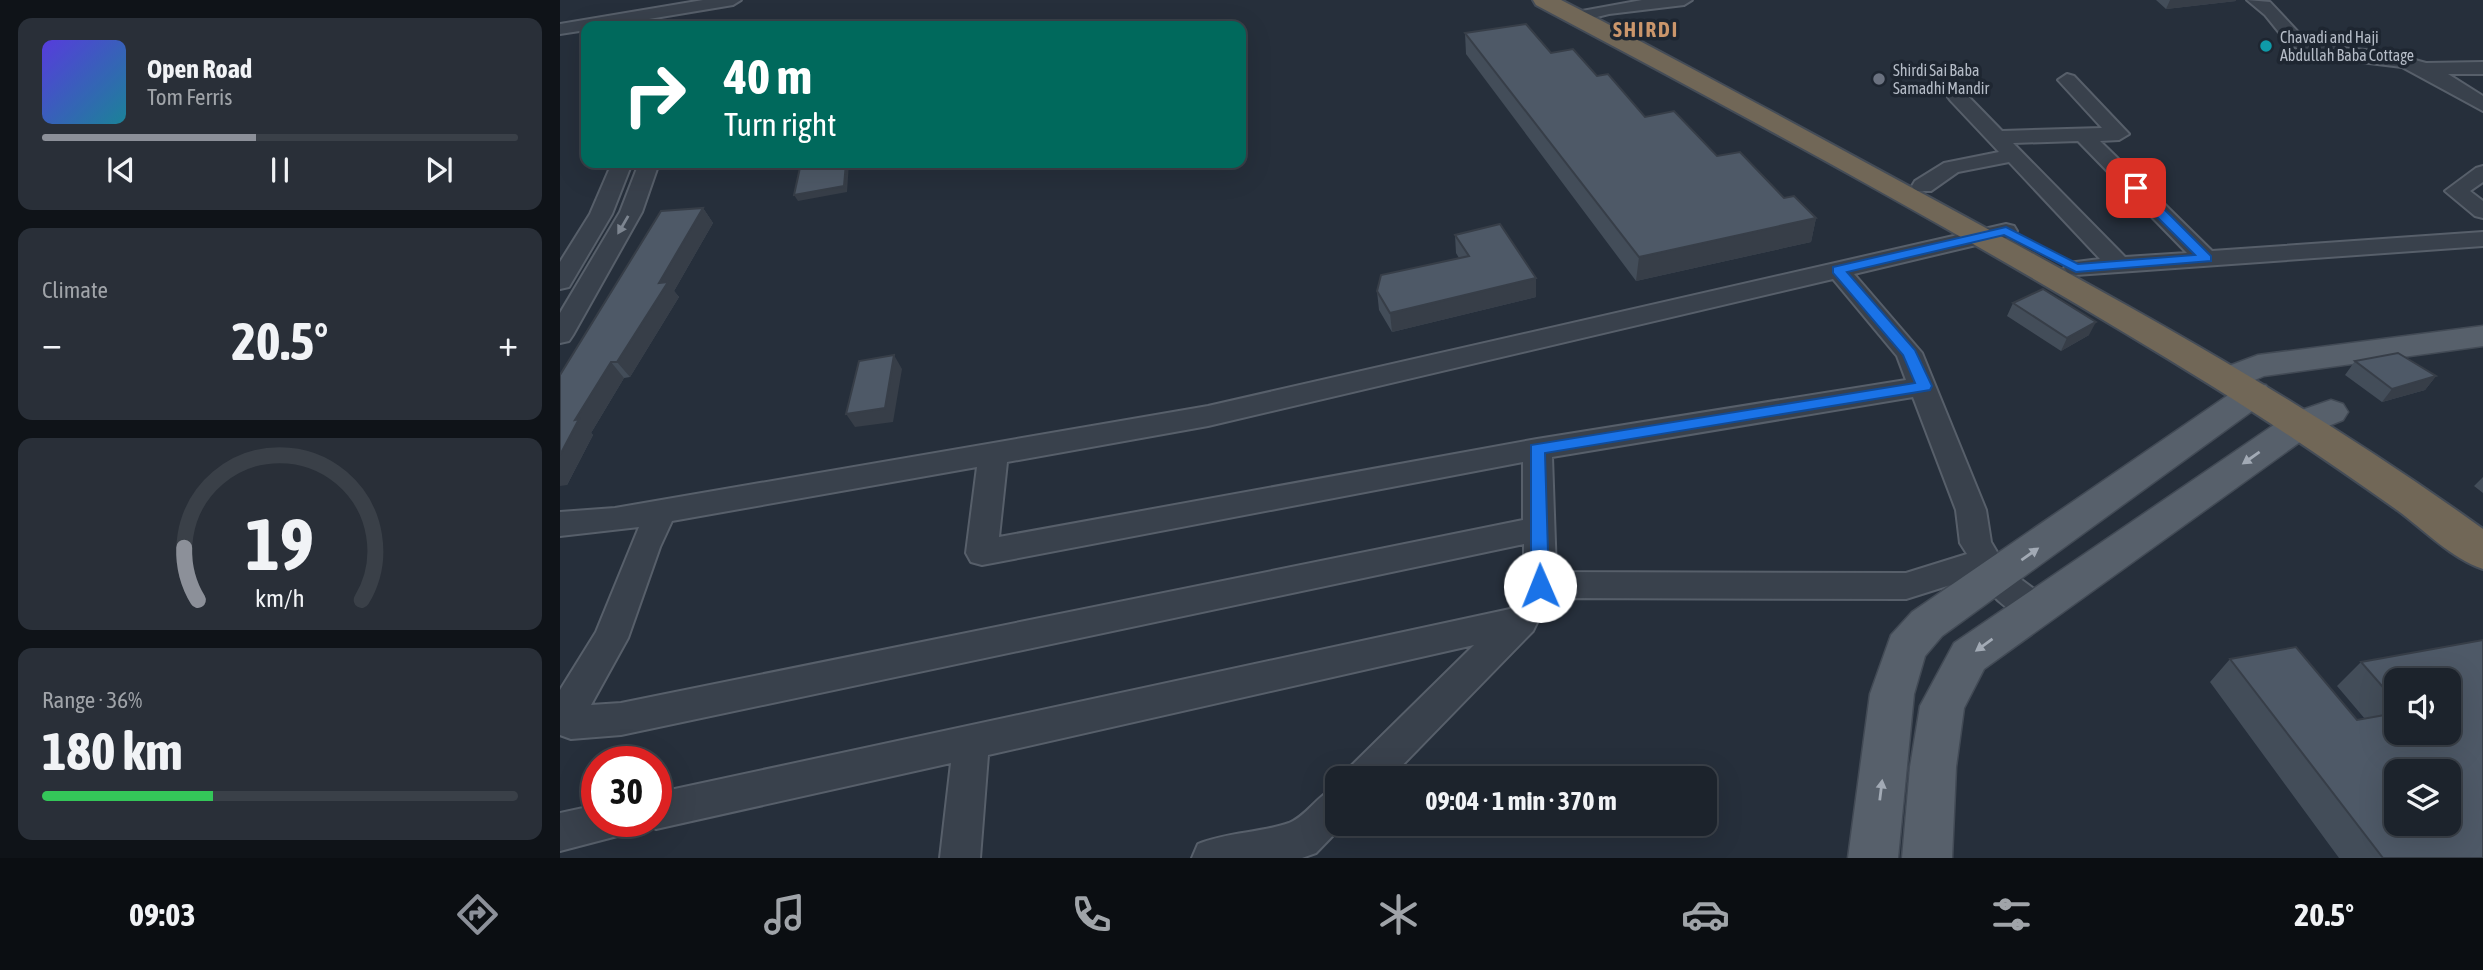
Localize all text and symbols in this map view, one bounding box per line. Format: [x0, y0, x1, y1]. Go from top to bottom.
district label: SHIRDI [1613, 17, 1679, 41]
place label: Chavadi and Haji Abdullah Baba Cottage [2280, 28, 2414, 65]
marker: Chavadi and Haji Abdullah Baba Cottage [2258, 38, 2274, 54]
text: 40 m [724, 48, 812, 104]
icon: right [609, 49, 700, 140]
text: Open Road [147, 54, 252, 84]
place label: Shirdi Sai Baba Samadhi Mandir [1893, 61, 1990, 97]
marker: Shirdi Sai Baba Samadhi Mandir [1871, 71, 1887, 87]
text: Tom Ferris [147, 84, 232, 110]
text: Turn right [724, 106, 837, 143]
icon: previous [102, 151, 140, 189]
icon: pause [261, 151, 299, 189]
icon: next [420, 151, 458, 189]
pin [2106, 158, 2166, 218]
icon: arrive [2117, 169, 2155, 207]
one-way arrow [617, 216, 629, 235]
text: Climate [42, 277, 108, 303]
text: 20.5° [232, 311, 328, 371]
text: − [42, 321, 62, 364]
text: + [498, 321, 518, 364]
one-way arrow [2242, 451, 2260, 465]
text: 19 [246, 502, 314, 585]
one-way arrow [2021, 547, 2039, 561]
position arrow [1503, 549, 1577, 623]
text: km/h [255, 584, 305, 612]
one-way arrow [1976, 637, 1994, 652]
map controls [2384, 668, 2461, 836]
button: sound [2384, 668, 2461, 745]
text: Range · 36% [42, 687, 142, 713]
text: 180 km [42, 721, 183, 781]
speed limit sign: 30 [581, 746, 672, 837]
button: layers [2384, 759, 2461, 836]
one-way arrow [1875, 779, 1886, 801]
text: 09:04 · 1 min · 370 m [1425, 786, 1617, 816]
icon: directions [453, 890, 502, 939]
icon: music [760, 890, 809, 939]
icon: phone [1067, 890, 1116, 939]
icon: climate [1374, 890, 1423, 939]
icon: car [1681, 890, 1730, 939]
icon: filters [1987, 890, 2036, 939]
text: 09:03 [129, 896, 195, 933]
text: 20.5° [2294, 896, 2354, 933]

